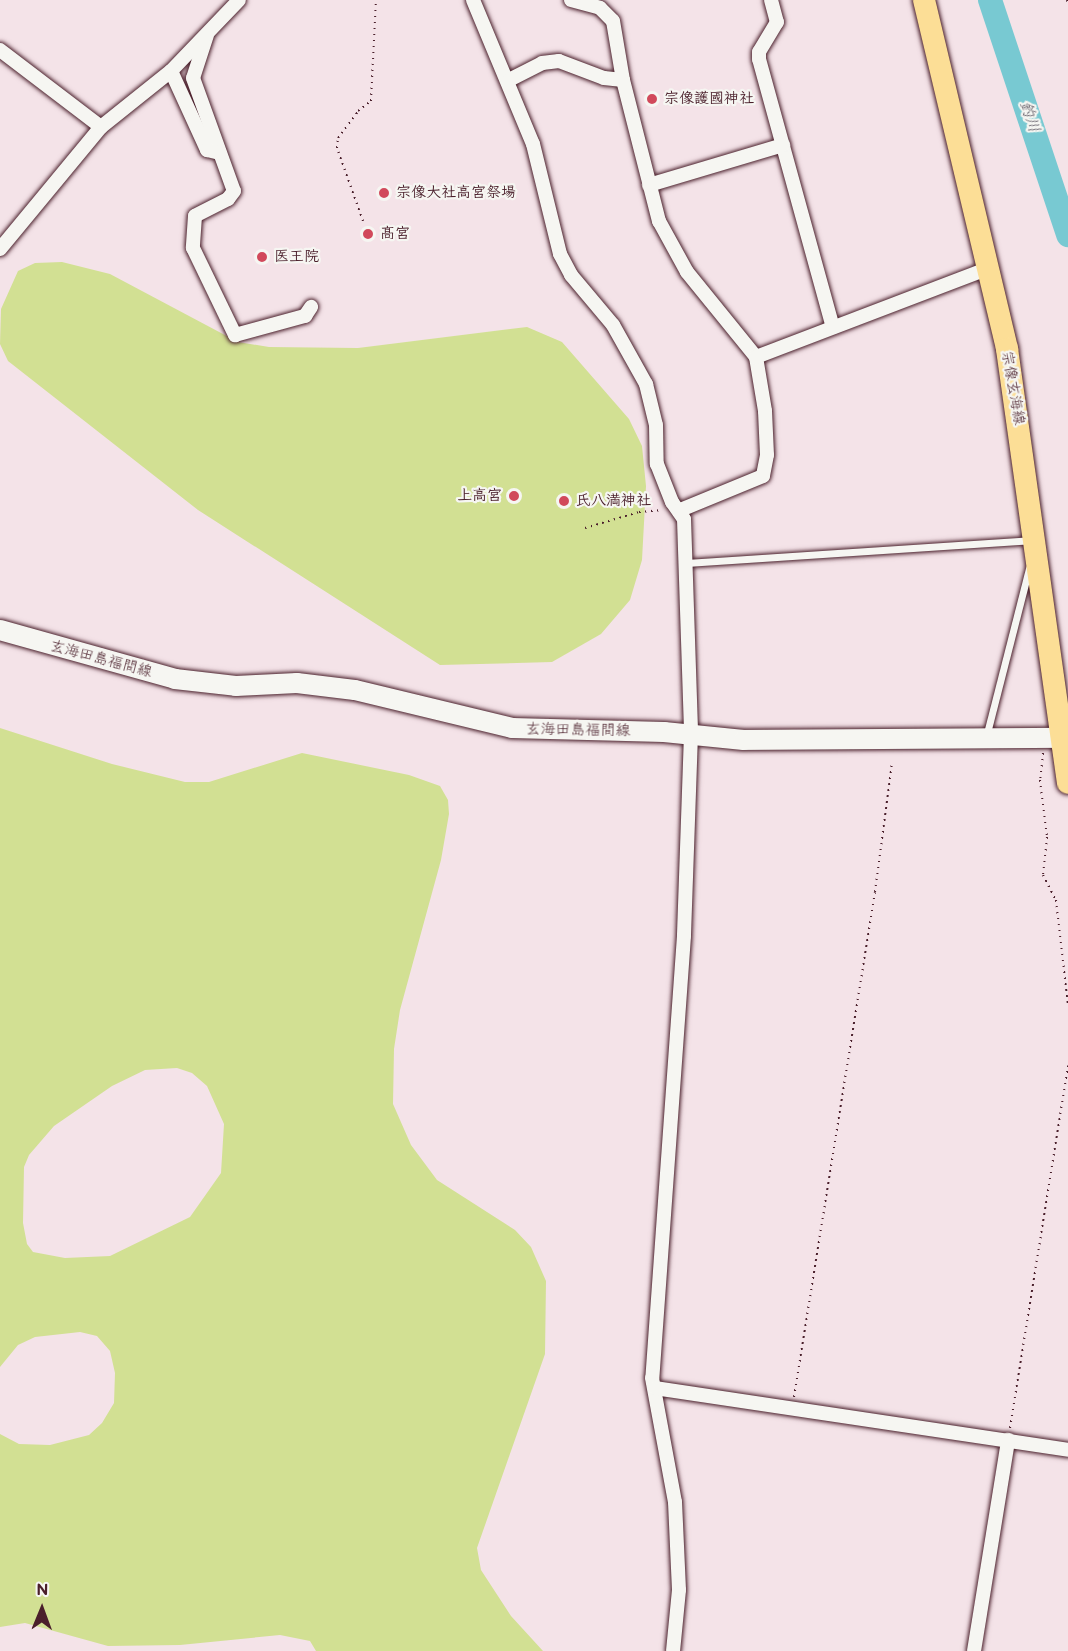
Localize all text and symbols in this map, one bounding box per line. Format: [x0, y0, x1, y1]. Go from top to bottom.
place label: 宗像護國神社 [664, 90, 754, 108]
marker: 宗像護國神社 [645, 92, 659, 106]
water label: 釣川 [1015, 99, 1043, 135]
place label: 宗像大社高宮祭場 [396, 184, 516, 202]
marker: 宗像大社高宮祭場 [377, 186, 391, 200]
place label: 髙宮 [380, 225, 410, 243]
marker: 髙宮 [361, 227, 375, 241]
place label: 医王院 [274, 248, 319, 266]
marker: 医王院 [255, 250, 269, 264]
street label: 宗像玄海線 [998, 350, 1028, 426]
place label: 上高宮 [457, 487, 502, 505]
marker: 上高宮 [507, 489, 521, 503]
place label: 氏八満神社 [576, 492, 651, 510]
marker: 氏八満神社 [557, 494, 571, 508]
street label: 玄海田島福間線 [48, 637, 154, 681]
street label: 玄海田島福間線 [525, 720, 631, 740]
north arrow [12, 1579, 72, 1639]
text: N [36, 1581, 49, 1600]

